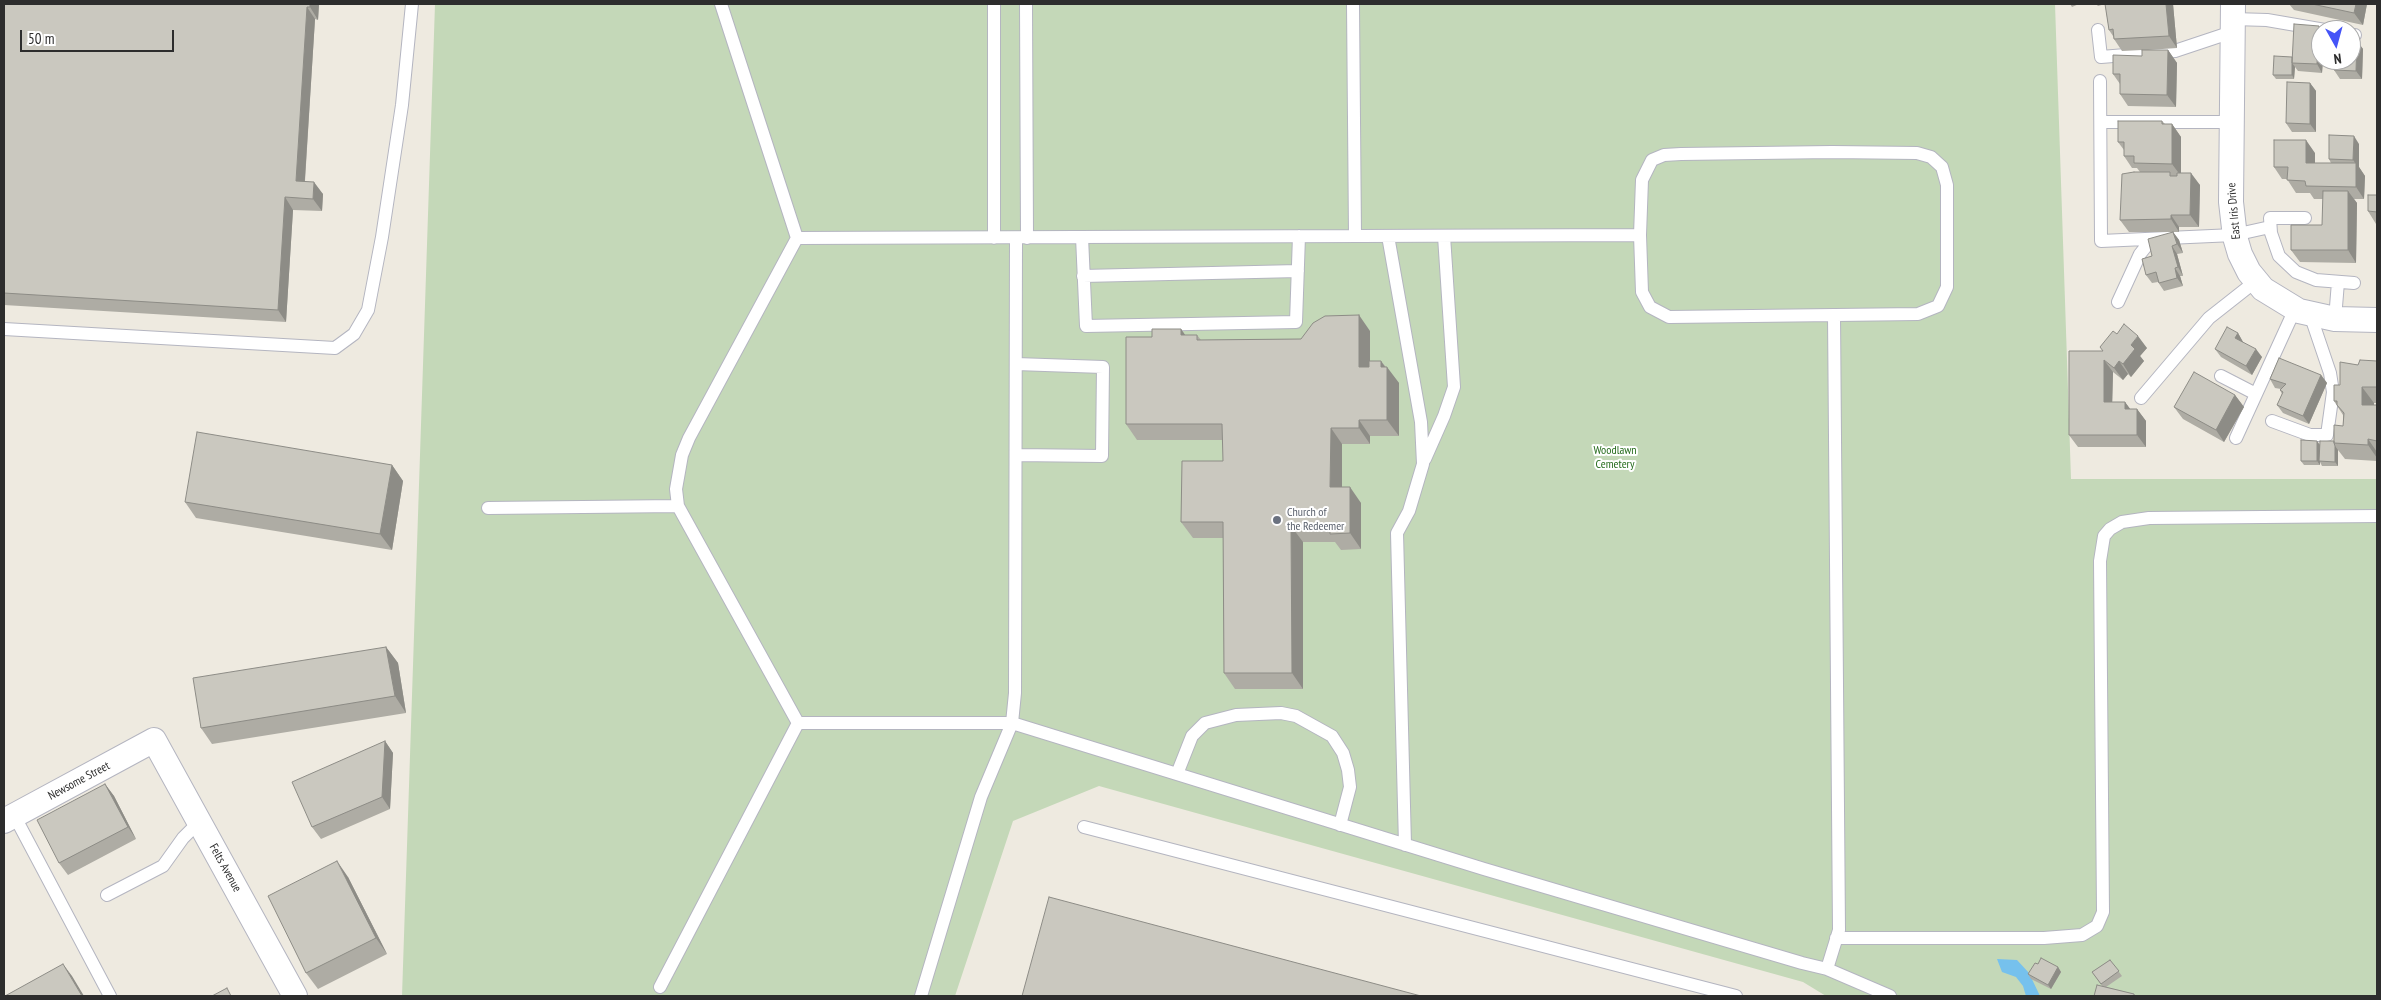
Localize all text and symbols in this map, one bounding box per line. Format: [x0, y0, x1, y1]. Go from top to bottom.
scale bar [22, 20, 176, 52]
north arrow [2311, 20, 2361, 70]
text: 50 m [28, 29, 54, 48]
text: N [2333, 50, 2343, 68]
street label: East Iris Drive [2224, 182, 2244, 240]
park label: Woodlawn Cemetery [1593, 444, 1637, 472]
place label: Church of the Redeemer [1287, 506, 1344, 534]
marker: Church of the Redeemer [1271, 514, 1283, 526]
street label: Newsome Street [46, 759, 112, 803]
street label: Felts Avenue [206, 841, 244, 895]

